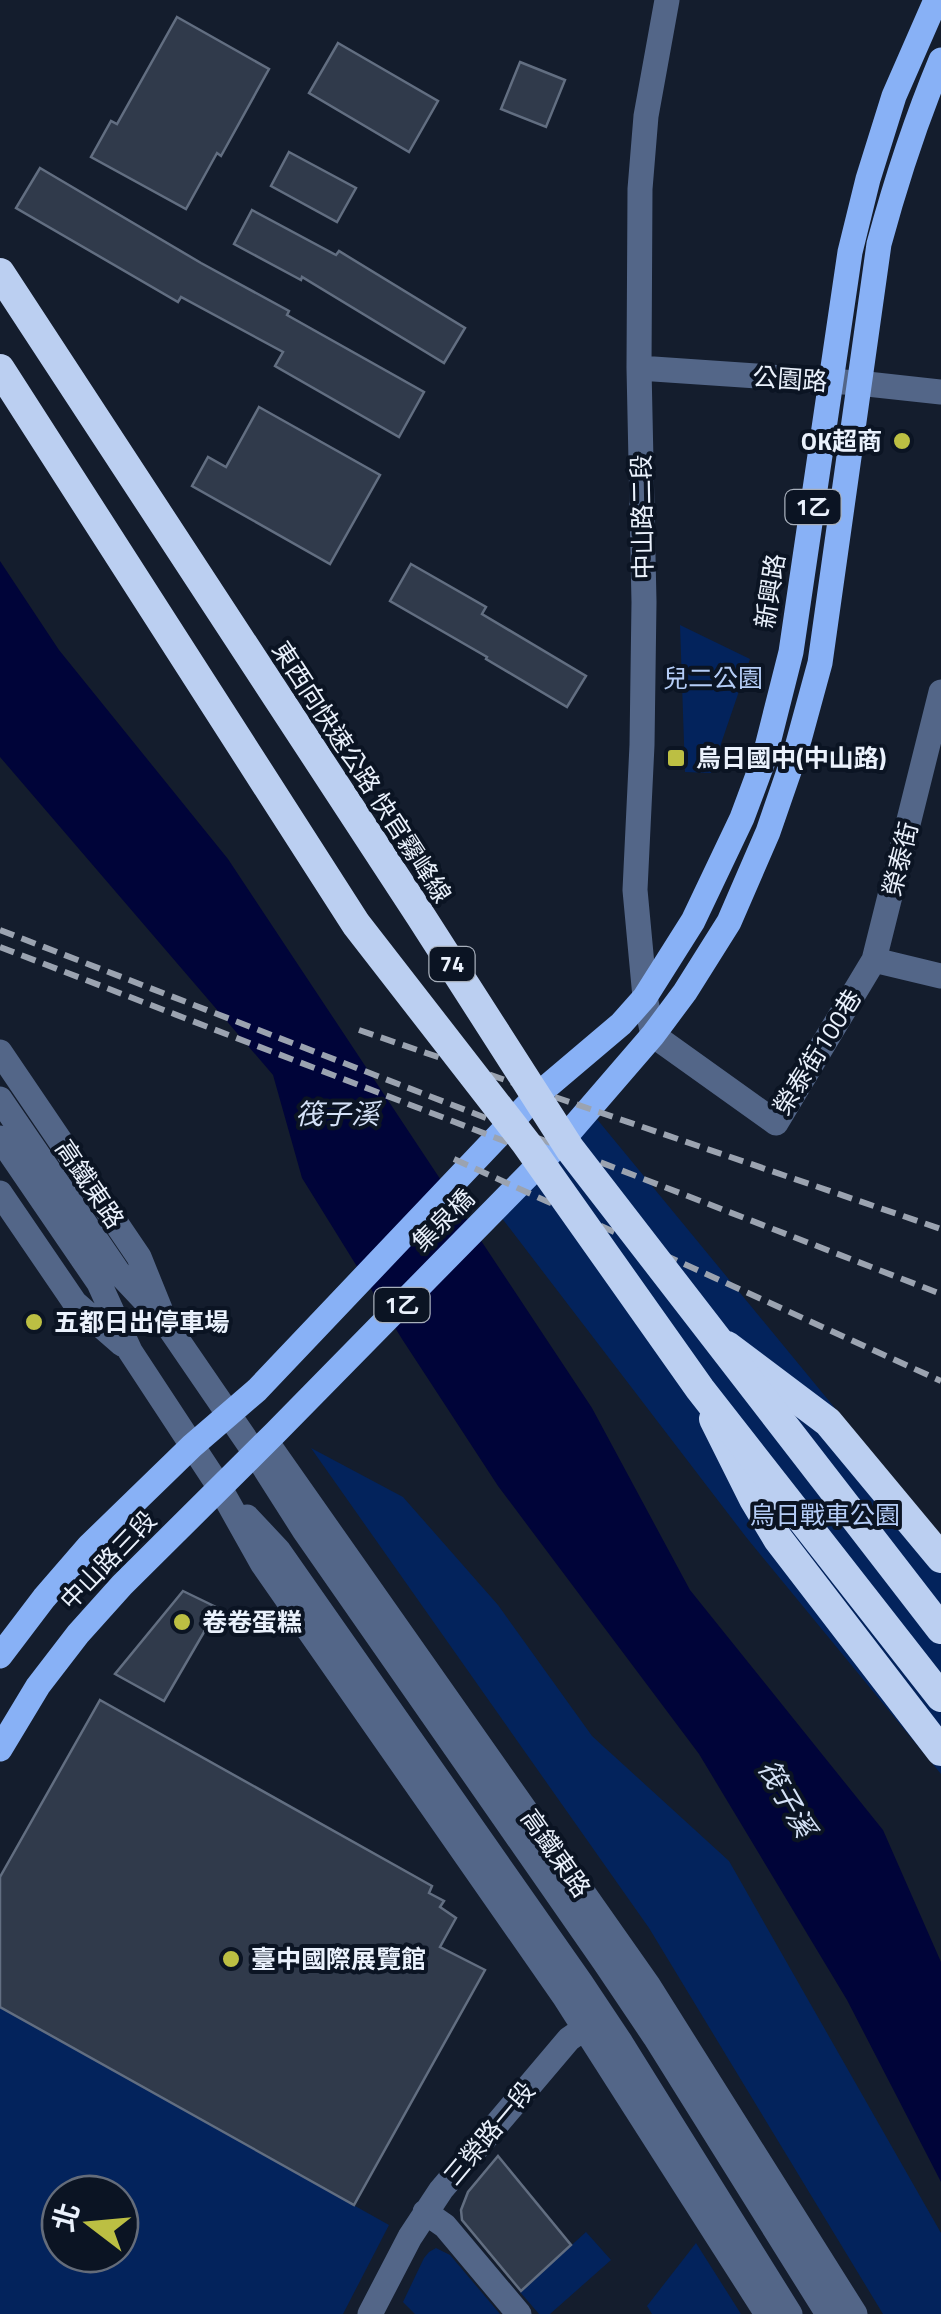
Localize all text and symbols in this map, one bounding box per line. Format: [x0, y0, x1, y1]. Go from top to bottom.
street label: 公園路 [751, 357, 829, 401]
place label: OK超商 [801, 422, 882, 460]
marker: OK超商 [891, 430, 913, 452]
street label: 中山路二段 [622, 454, 662, 580]
road number: 1乙 [786, 490, 840, 524]
street label: 新興路 [745, 551, 795, 631]
street label: 東西向快速公路 快官霧峰線 [263, 634, 461, 910]
park label: 兒二公園 [663, 659, 763, 697]
place label: 烏日國中(中山路) [696, 739, 886, 777]
marker: 烏日國中(中山路) [665, 747, 687, 769]
street label: 榮泰街 [872, 818, 928, 900]
road number: 74 [430, 947, 474, 981]
street label: 榮泰街100巷 [763, 982, 871, 1122]
water label: 筏子溪 [295, 1092, 383, 1135]
street label: 高鐵東路 [46, 1132, 134, 1236]
street label: 集泉橋 [403, 1180, 483, 1260]
road number: 1乙 [374, 1288, 430, 1322]
place label: 五都日出停車場 [54, 1303, 229, 1341]
marker: 五都日出停車場 [23, 1311, 45, 1333]
park label: 烏日戰車公園 [750, 1496, 900, 1534]
street label: 中山路三段 [51, 1502, 165, 1618]
place label: 卷卷蛋糕 [202, 1603, 302, 1641]
marker: 卷卷蛋糕 [171, 1611, 193, 1633]
water label: 筏子溪 [748, 1751, 829, 1848]
street label: 高鐵東路 [512, 1801, 600, 1905]
place label: 臺中國際展覽館 [251, 1940, 426, 1978]
marker: 臺中國際展覽館 [220, 1948, 242, 1970]
street label: 三榮路一段 [434, 2073, 544, 2193]
north arrow [40, 2174, 140, 2274]
text: 北 [41, 2198, 90, 2236]

